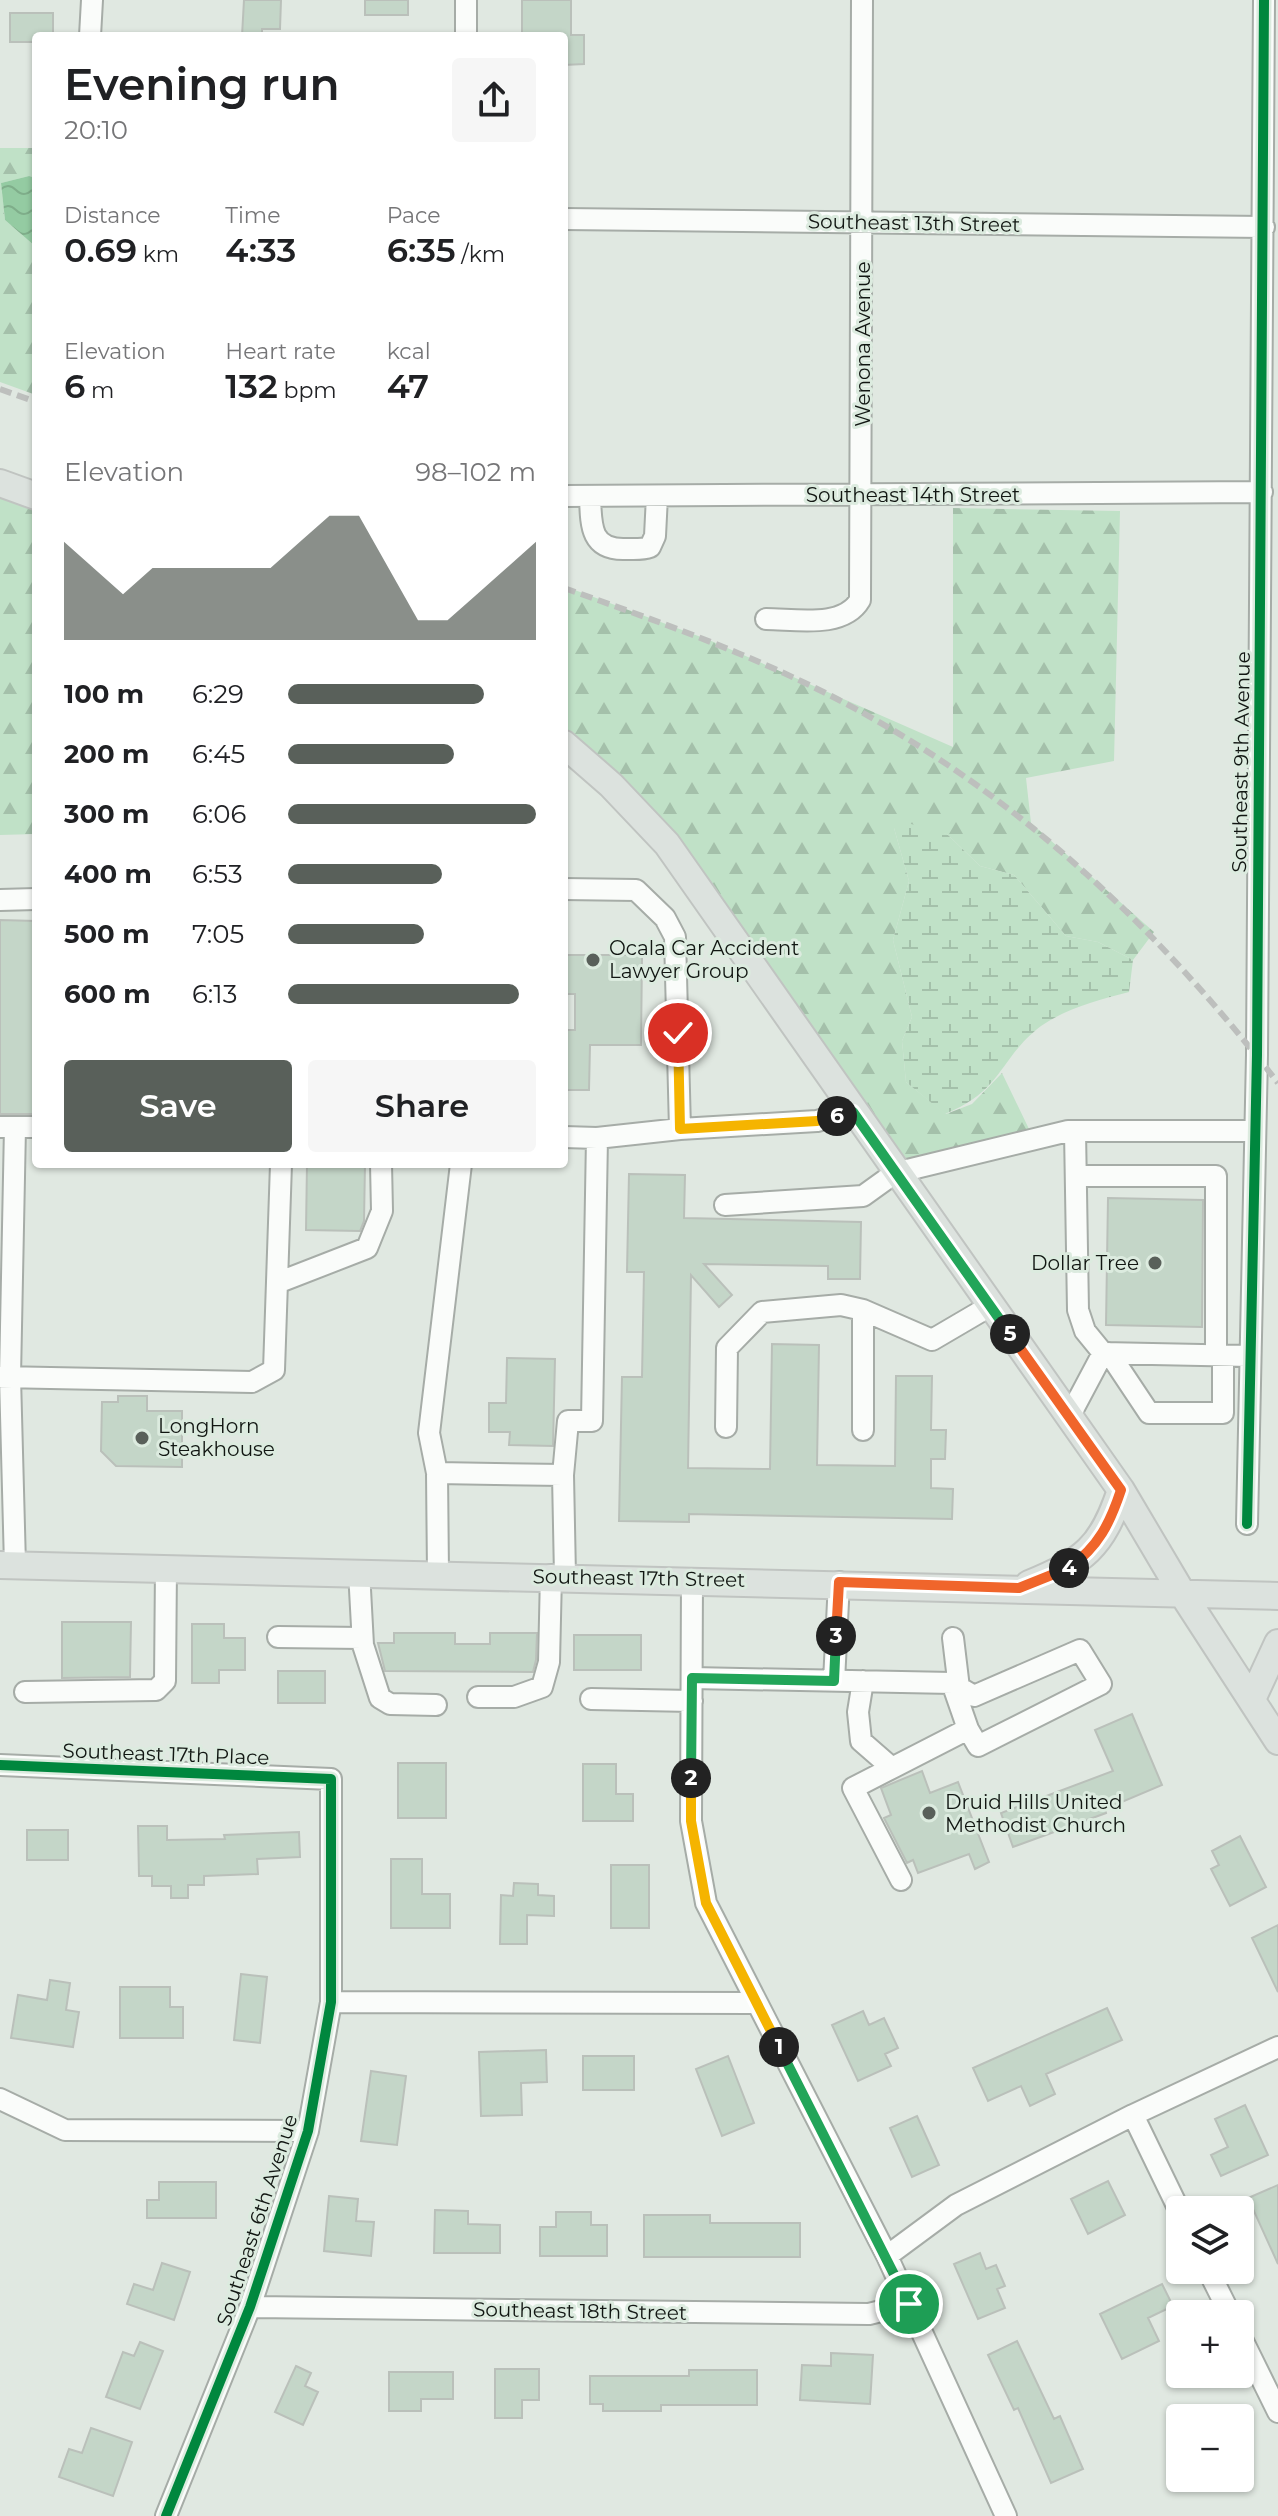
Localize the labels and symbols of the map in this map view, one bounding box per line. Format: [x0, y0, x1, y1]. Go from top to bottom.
street label: Southeast 13th Street [808, 209, 1020, 237]
street label: Wenona Avenue [851, 261, 875, 427]
street label: Southeast 14th Street [806, 483, 1020, 507]
street label: Southeast 9th Avenue [1227, 651, 1255, 873]
place label: Ocala Car Accident Lawyer Group [609, 936, 799, 983]
marker: Ocala Car Accident Lawyer Group [584, 951, 602, 969]
pin [644, 999, 712, 1067]
pin: 6 [817, 1096, 857, 1136]
place label: Dollar Tree [1031, 1251, 1139, 1275]
marker: Dollar Tree [1146, 1254, 1164, 1272]
pin: 5 [990, 1314, 1030, 1354]
place label: LongHorn Steakhouse [158, 1414, 275, 1461]
marker: LongHorn Steakhouse [133, 1429, 151, 1447]
pin: 4 [1049, 1548, 1089, 1588]
street label: Southeast 17th Street [532, 1564, 746, 1592]
pin: 3 [816, 1616, 856, 1656]
street label: Southeast 17th Place [62, 1738, 270, 1770]
pin: 2 [671, 1758, 711, 1798]
place label: Druid Hills United Methodist Church [945, 1790, 1126, 1837]
marker: Druid Hills United Methodist Church [920, 1804, 938, 1822]
pin: 1 [759, 2027, 799, 2067]
street label: Southeast 6th Avenue [211, 2111, 303, 2329]
pin [875, 2270, 943, 2338]
street label: Southeast 18th Street [473, 2297, 687, 2325]

